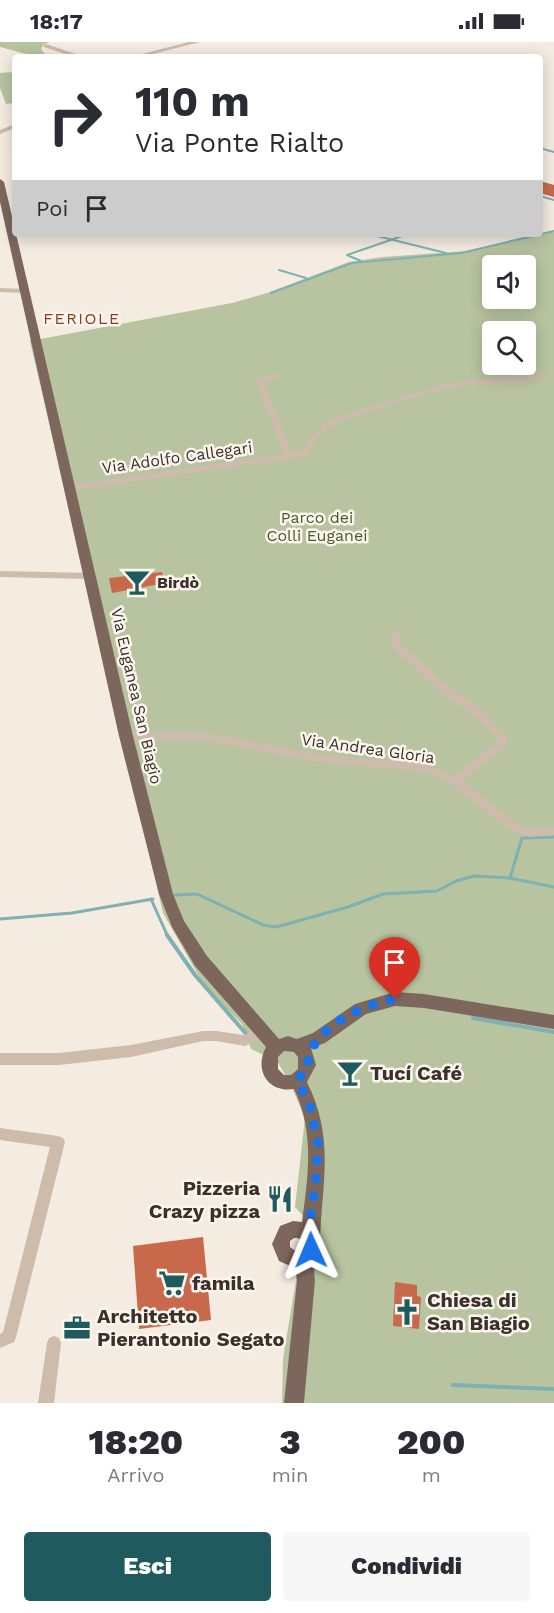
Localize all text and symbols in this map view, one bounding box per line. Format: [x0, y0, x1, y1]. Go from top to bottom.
text: 18:17 [30, 9, 83, 34]
text: 110 m [135, 77, 250, 126]
icon: right [36, 78, 114, 156]
text: Via Ponte Rialto [135, 127, 344, 159]
icon: arrive [80, 192, 113, 225]
text: Poi [36, 196, 68, 221]
map controls [482, 255, 536, 375]
button: sound [482, 255, 536, 309]
district label: FERIOLE [43, 309, 121, 328]
button: search [482, 321, 536, 375]
street label: Via Adolfo Callegari [101, 438, 253, 477]
park label: Parco dei Colli Euganei [267, 508, 367, 545]
bar icon: Birdò [122, 567, 152, 597]
place label: Birdò [157, 573, 199, 592]
street label: Via Euganea San Biagio [107, 606, 166, 786]
street label: Via Andrea Gloria [300, 730, 436, 767]
pin [369, 937, 420, 999]
icon: arrive [378, 946, 411, 979]
bar icon: Tucí Café [335, 1058, 365, 1088]
place label: Tucí Café [370, 1061, 462, 1085]
place label: Pizzeria Crazy pizza [149, 1176, 260, 1223]
restaurant icon: Pizzeria Crazy pizza [265, 1184, 295, 1214]
position arrow [279, 1218, 343, 1282]
supermarket icon: famila [157, 1268, 187, 1298]
place label: famila [192, 1271, 255, 1295]
place label: Chiesa di San Biagio [427, 1288, 530, 1335]
church icon: Chiesa di San Biagio [392, 1297, 422, 1327]
place label: Architetto Pierantonio Segato [97, 1304, 284, 1351]
office icon: Architetto Pierantonio Segato [62, 1313, 92, 1343]
text: 18:20 [88, 1421, 183, 1463]
text: 3 [279, 1421, 301, 1463]
text: 200 [397, 1421, 465, 1463]
text: Arrivo [107, 1463, 164, 1487]
text: min [272, 1463, 309, 1487]
text: m [422, 1463, 441, 1487]
button: Esci [24, 1532, 271, 1601]
button: Condividi [283, 1532, 530, 1601]

